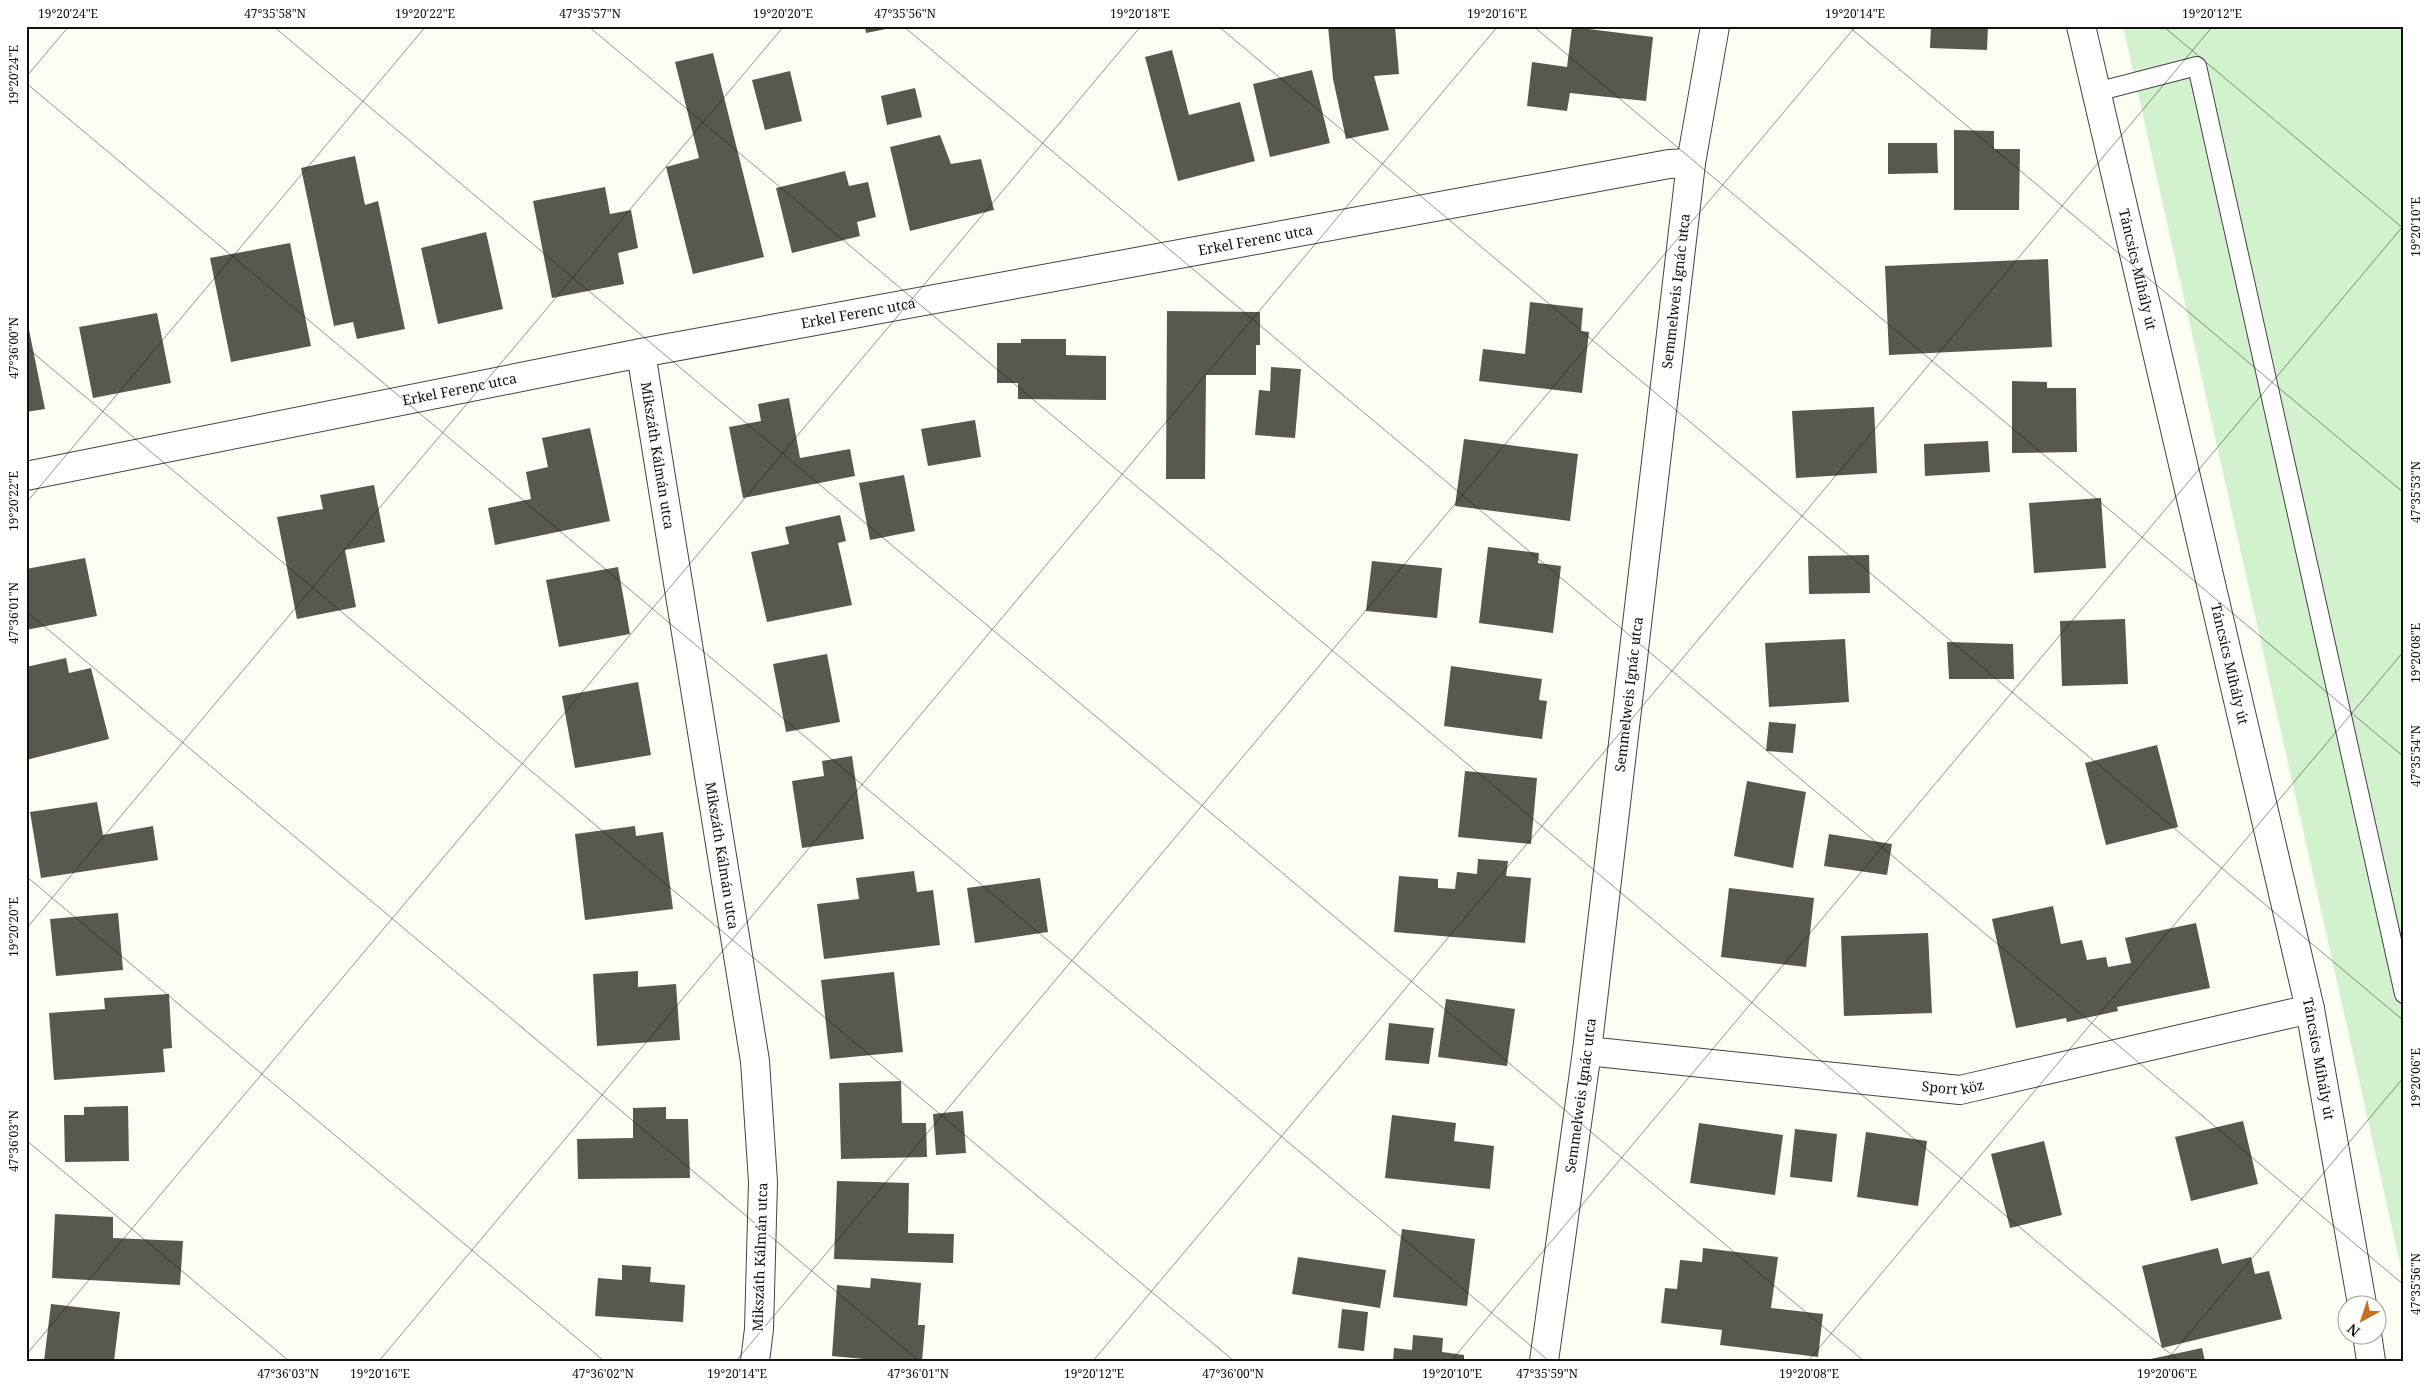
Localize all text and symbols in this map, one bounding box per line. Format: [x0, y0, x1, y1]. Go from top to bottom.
text: 19°20'24"E [38, 5, 98, 22]
text: 47°35'58"N [244, 5, 306, 22]
text: 19°20'22"E [395, 5, 455, 22]
text: 47°35'57"N [559, 5, 621, 22]
text: 19°20'20"E [753, 5, 813, 22]
text: 47°35'56"N [874, 5, 936, 22]
text: 19°20'18"E [1110, 5, 1170, 22]
text: 19°20'16"E [1467, 5, 1527, 22]
text: 19°20'14"E [1825, 5, 1885, 22]
text: 19°20'12"E [2182, 5, 2242, 22]
text: 19°20'24"E [5, 45, 22, 105]
text: 19°20'10"E [2407, 197, 2424, 257]
street label: Táncsics Mihály út [2115, 207, 2162, 332]
street label: Semmelweis Ignác utca [1657, 212, 1694, 370]
street label: Erkel Ferenc utca [1197, 220, 1314, 259]
street label: Erkel Ferenc utca [799, 293, 917, 332]
text: 47°36'00"N [5, 317, 22, 379]
street label: Erkel Ferenc utca [400, 368, 518, 410]
street label: Mikszáth Kálmán utca [637, 380, 679, 531]
text: 47°35'53"N [2407, 461, 2424, 523]
text: 19°20'22"E [5, 471, 22, 531]
text: 47°36'01"N [5, 582, 22, 644]
street label: Táncsics Mihály út [2207, 601, 2253, 726]
street label: Semmelweis Ignác utca [1610, 616, 1647, 773]
text: 19°20'08"E [2407, 623, 2424, 683]
text: 47°35'54"N [2407, 725, 2424, 787]
street label: Mikszáth Kálmán utca [701, 780, 744, 931]
text: 19°20'20"E [5, 897, 22, 957]
street label: Táncsics Mihály út [2299, 996, 2339, 1121]
street label: Semmelweis Ignác utca [1560, 1017, 1600, 1174]
text: 19°20'06"E [2407, 1048, 2424, 1108]
street label: Sport köz [1921, 1075, 1986, 1099]
text: 47°36'03"N [5, 1110, 22, 1172]
street label: Mikszáth Kálmán utca [747, 1182, 772, 1332]
text: 47°35'56"N [2407, 1253, 2424, 1315]
north arrow [2338, 1294, 2388, 1344]
text: N [2343, 1320, 2364, 1341]
text: 47°36'03"N [257, 1365, 319, 1382]
text: 19°20'16"E [350, 1365, 410, 1382]
text: 47°36'02"N [572, 1365, 634, 1382]
text: 19°20'14"E [707, 1365, 767, 1382]
text: 47°36'01"N [887, 1365, 949, 1382]
text: 19°20'12"E [1064, 1365, 1124, 1382]
text: 47°36'00"N [1202, 1365, 1264, 1382]
text: 19°20'10"E [1422, 1365, 1482, 1382]
text: 47°35'59"N [1516, 1365, 1578, 1382]
text: 19°20'08"E [1779, 1365, 1839, 1382]
text: 19°20'06"E [2137, 1365, 2197, 1382]

